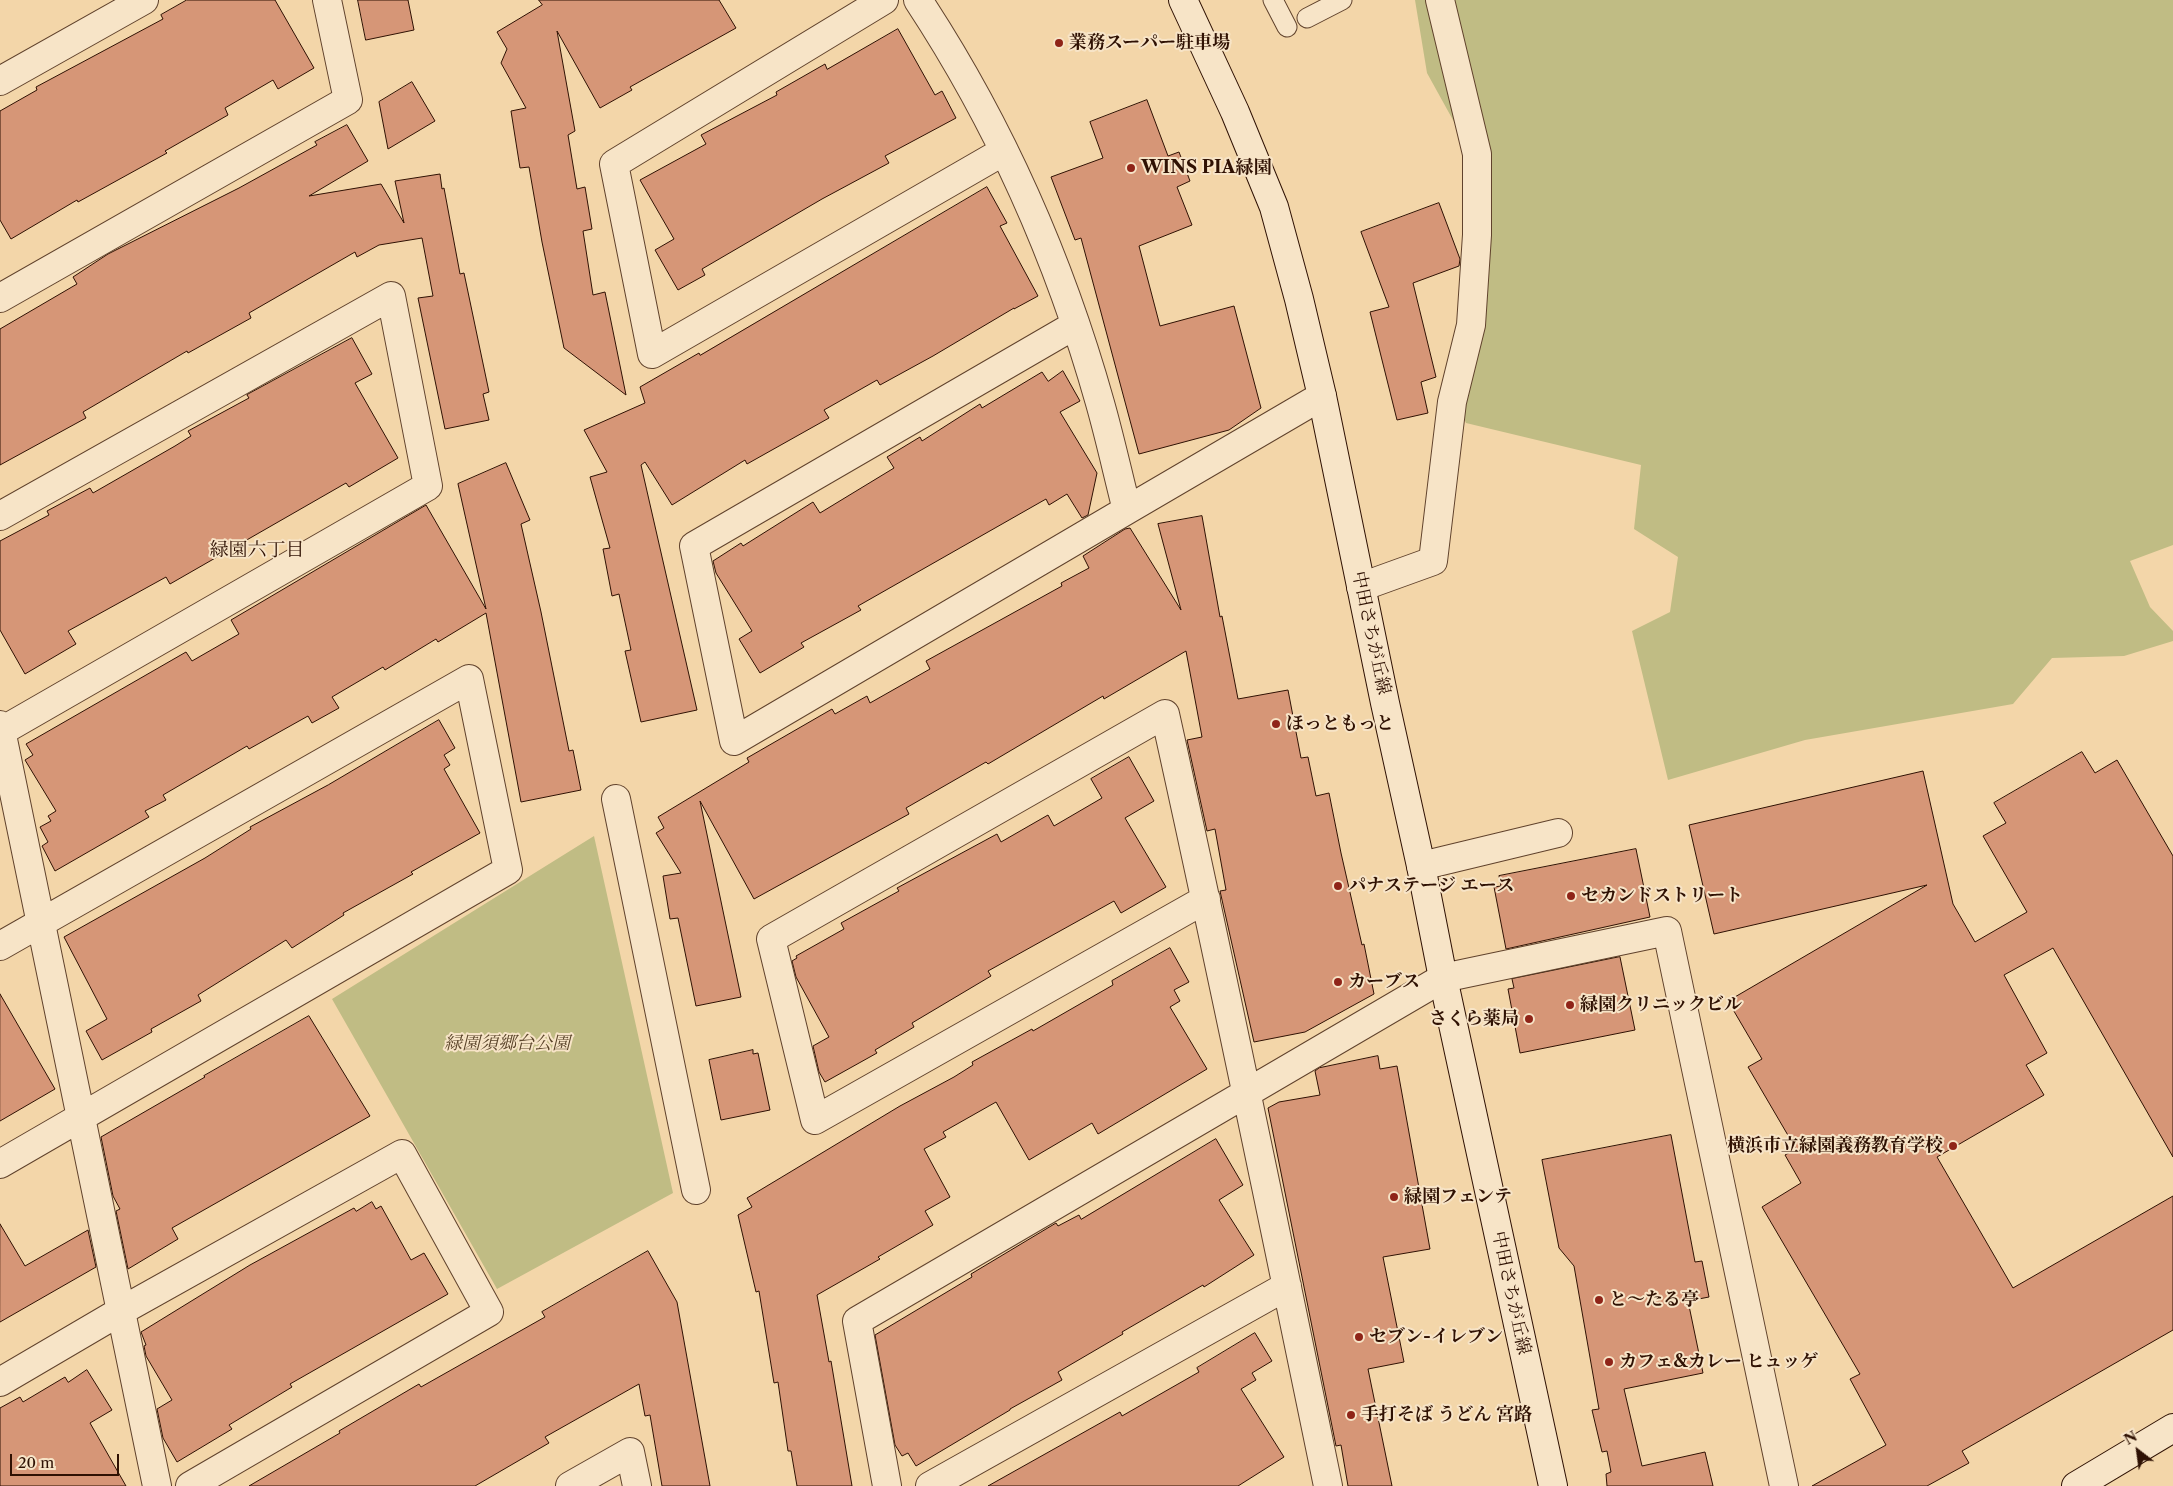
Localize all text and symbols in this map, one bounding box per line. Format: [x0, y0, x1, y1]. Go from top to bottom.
place label: 業務スーパー駐車場 [1069, 32, 1230, 54]
marker: 業務スーパー駐車場 [1053, 37, 1065, 49]
place label: WINS PIA緑園 [1141, 157, 1271, 179]
marker: WINS PIA緑園 [1125, 162, 1137, 174]
district label: 緑園六丁目 [210, 540, 304, 562]
street label: 中田さちが丘線 [1347, 569, 1395, 697]
place label: ほっともっと [1286, 713, 1394, 735]
marker: ほっともっと [1270, 718, 1282, 730]
place label: パナステージ エース [1348, 875, 1515, 897]
marker: パナステージ エース [1332, 880, 1344, 892]
place label: セカンドストリート [1581, 885, 1743, 907]
marker: セカンドストリート [1565, 890, 1577, 902]
place label: カーブス [1348, 971, 1420, 993]
marker: カーブス [1332, 976, 1344, 988]
place label: 緑園クリニックビル [1580, 994, 1742, 1016]
marker: 緑園クリニックビル [1564, 999, 1576, 1011]
place label: さくら薬局 [1429, 1008, 1519, 1030]
marker: さくら薬局 [1523, 1013, 1535, 1025]
park label: 緑園須郷台公園 [444, 1033, 570, 1055]
place label: 横浜市立緑園義務教育学校 [1727, 1135, 1943, 1157]
marker: 横浜市立緑園義務教育学校 [1947, 1140, 1959, 1152]
place label: 緑園フェンテ [1404, 1186, 1512, 1208]
marker: 緑園フェンテ [1388, 1191, 1400, 1203]
street label: 中田さちが丘線 [1487, 1229, 1535, 1357]
place label: と～たる亭 [1609, 1289, 1699, 1311]
marker: と～たる亭 [1593, 1294, 1605, 1306]
place label: セブン-イレブン [1369, 1326, 1503, 1348]
marker: セブン-イレブン [1353, 1331, 1365, 1343]
place label: カフェ&カレー ヒュッゲ [1619, 1351, 1818, 1373]
marker: カフェ&カレー ヒュッゲ [1603, 1356, 1615, 1368]
place label: 手打そば うどん 宮路 [1361, 1404, 1532, 1426]
marker: 手打そば うどん 宮路 [1345, 1409, 1357, 1421]
north arrow [2113, 1426, 2163, 1476]
text: N [2121, 1427, 2140, 1449]
scale bar [12, 1444, 121, 1476]
text: 20 m [18, 1453, 54, 1472]

